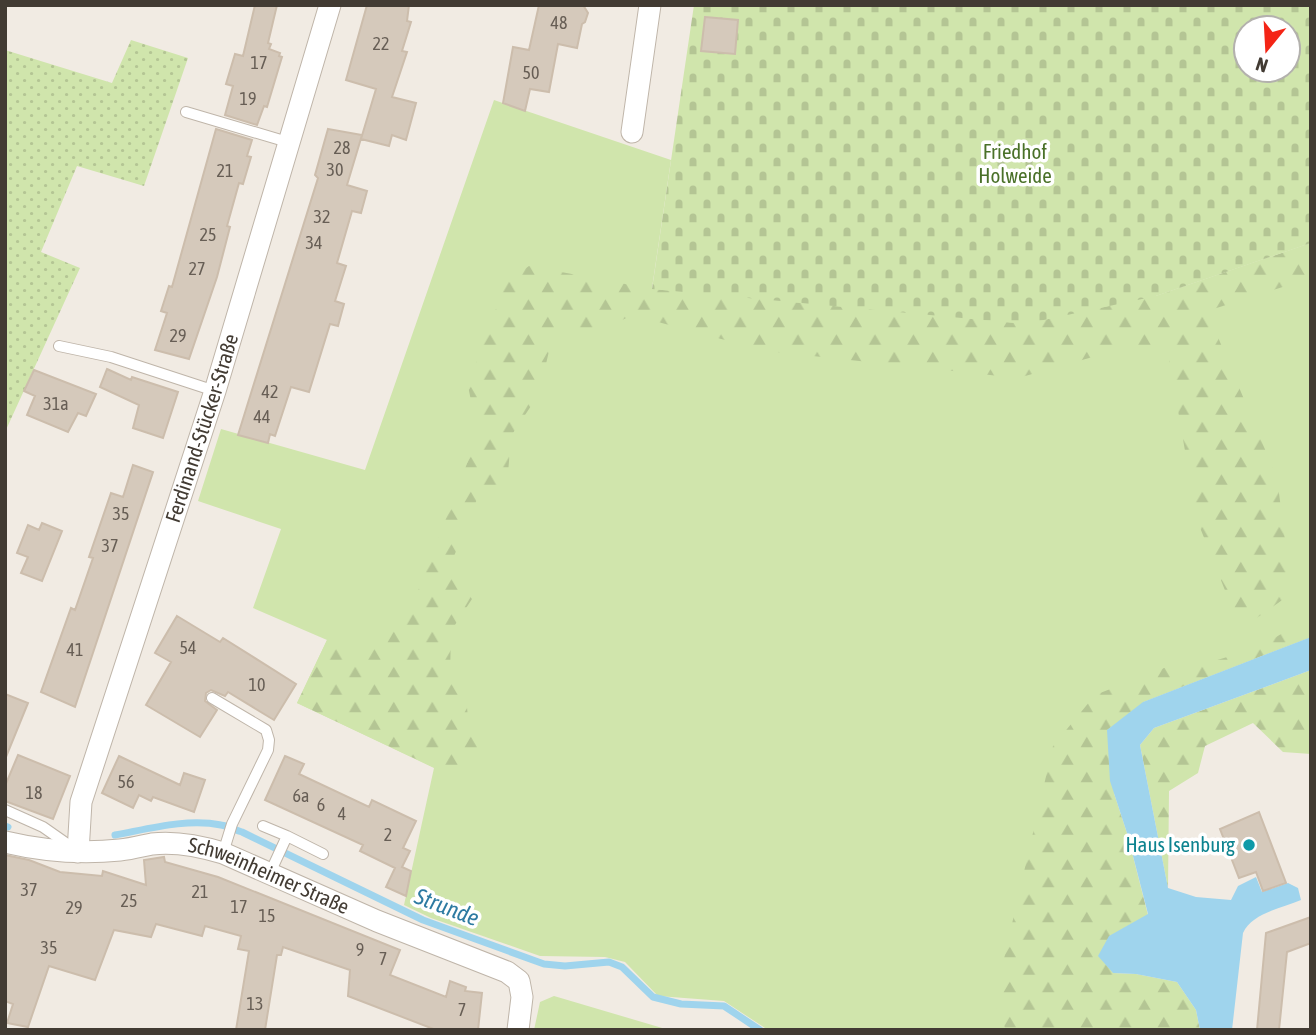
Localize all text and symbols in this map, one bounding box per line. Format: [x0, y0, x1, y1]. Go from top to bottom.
house number: 48 [551, 12, 567, 33]
north arrow [1232, 14, 1302, 84]
house number: 22 [373, 33, 389, 54]
house number: 17 [251, 52, 267, 73]
text: N [1253, 53, 1270, 77]
house number: 50 [523, 62, 539, 83]
house number: 19 [240, 88, 256, 109]
house number: 28 [334, 137, 350, 158]
park label: Friedhof Holweide [978, 139, 1052, 187]
house number: 30 [327, 159, 343, 180]
house number: 21 [217, 160, 233, 181]
house number: 32 [314, 206, 330, 227]
house number: 25 [200, 224, 216, 245]
house number: 34 [306, 232, 322, 253]
house number: 27 [189, 258, 205, 279]
house number: 29 [170, 325, 186, 346]
street label: Ferdinand-Stücker-Straße [160, 331, 242, 525]
house number: 42 [262, 381, 278, 402]
house number: 31a [43, 393, 69, 414]
house number: 44 [254, 406, 270, 427]
house number: 35 [113, 503, 129, 524]
house number: 37 [102, 535, 118, 556]
house number: 54 [180, 637, 196, 658]
house number: 41 [67, 639, 83, 660]
house number: 10 [249, 674, 265, 695]
house number: 56 [118, 771, 134, 792]
house number: 18 [26, 782, 42, 803]
house number: 6a [293, 785, 309, 806]
house number: 6 [317, 794, 325, 815]
house number: 4 [338, 803, 346, 824]
house number: 2 [384, 824, 392, 845]
street label: Schweinheimer Straße [187, 832, 353, 918]
place label: Haus Isenburg [1125, 832, 1235, 856]
marker: Haus Isenburg [1241, 837, 1257, 853]
house number: 37 [21, 879, 37, 900]
house number: 21 [192, 881, 208, 902]
water label: Strunde [410, 883, 483, 931]
house number: 25 [121, 890, 137, 911]
house number: 17 [231, 896, 247, 917]
house number: 29 [66, 897, 82, 918]
house number: 15 [259, 905, 275, 926]
house number: 35 [41, 937, 57, 958]
house number: 9 [356, 939, 364, 960]
house number: 7 [379, 948, 387, 969]
house number: 13 [247, 993, 263, 1014]
house number: 7 [458, 999, 466, 1020]

